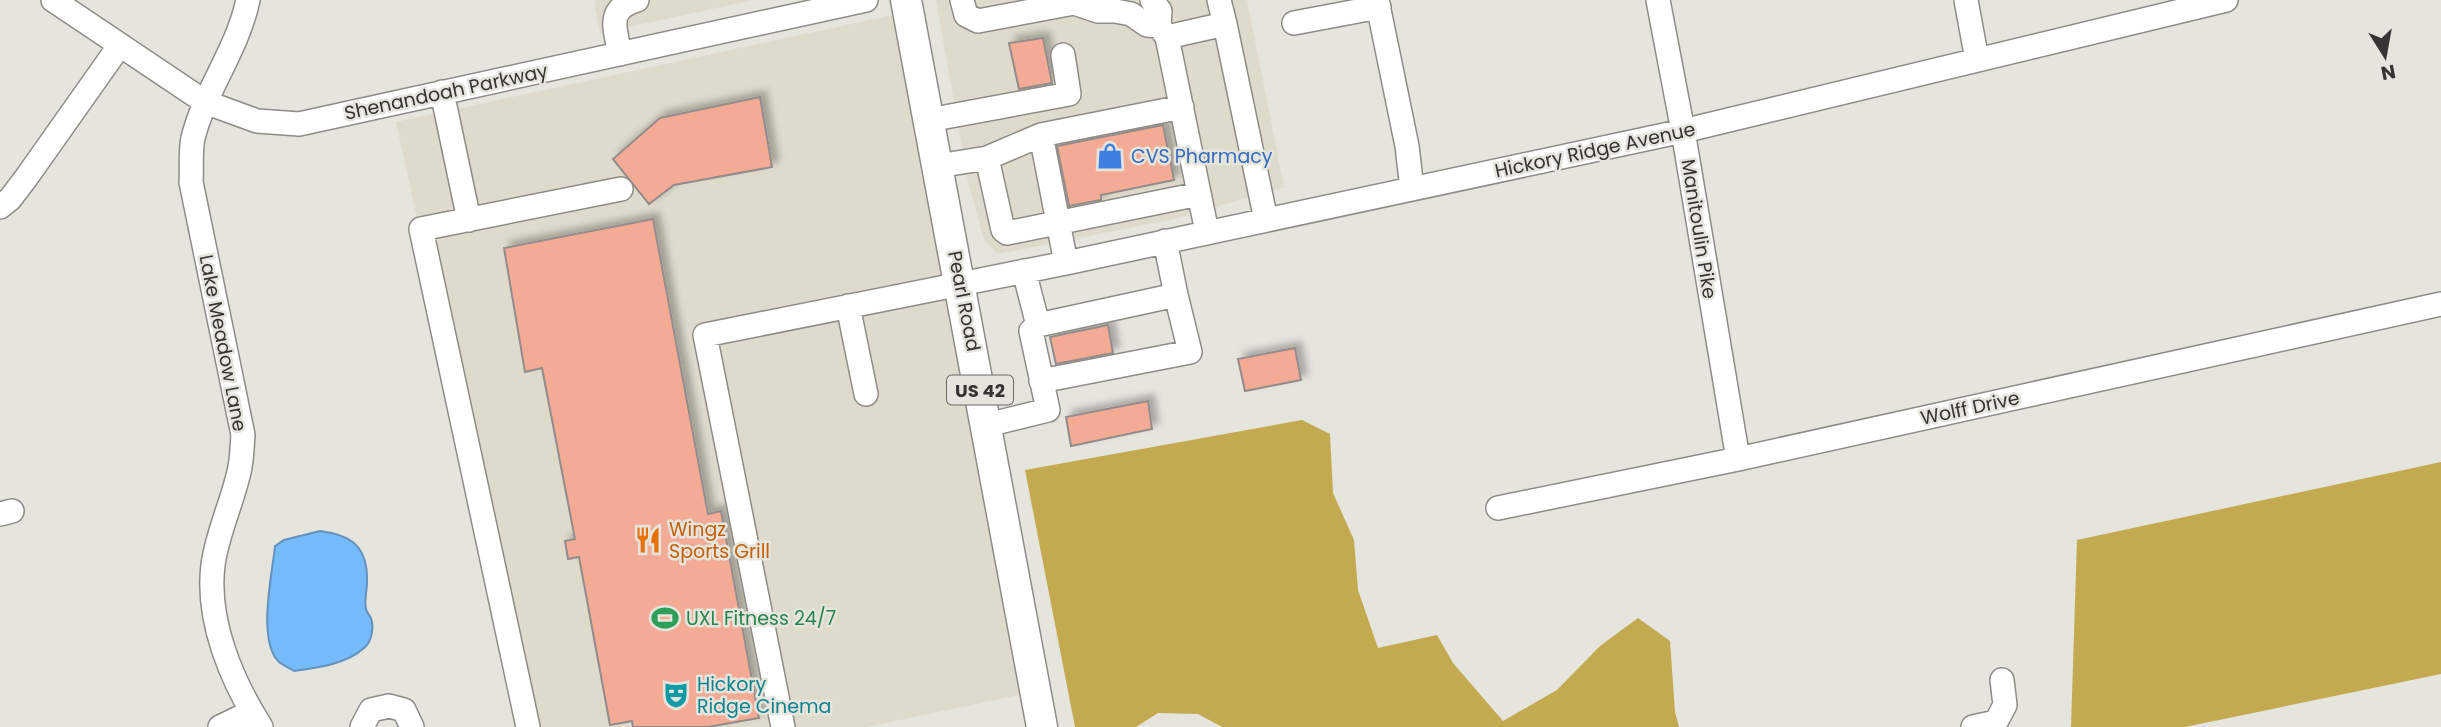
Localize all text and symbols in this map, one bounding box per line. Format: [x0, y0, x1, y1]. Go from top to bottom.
north arrow [2350, 21, 2420, 91]
street label: Shenandoah Parkway [342, 57, 550, 127]
text: N [2379, 58, 2398, 87]
street label: Hickory Ridge Avenue [1492, 116, 1698, 184]
shop icon: CVS Pharmacy [1095, 141, 1125, 171]
place label: CVS Pharmacy [1131, 143, 1273, 170]
street label: Manitoulin Pike [1675, 157, 1723, 301]
street label: Pearl Road [941, 248, 987, 354]
street label: Lake Meadow Lane [193, 252, 253, 434]
road number: US 42 [947, 376, 1013, 404]
street label: Wolff Drive [1918, 384, 2022, 432]
place label: Wingz Sports Grill [669, 516, 770, 565]
restaurant icon: Wingz Sports Grill [633, 525, 663, 555]
sports icon: UXL Fitness 24/7 [650, 603, 680, 633]
place label: UXL Fitness 24/7 [686, 605, 836, 632]
place label: Hickory Ridge Cinema [697, 671, 831, 720]
theatre icon: Hickory Ridge Cinema [661, 680, 691, 710]

